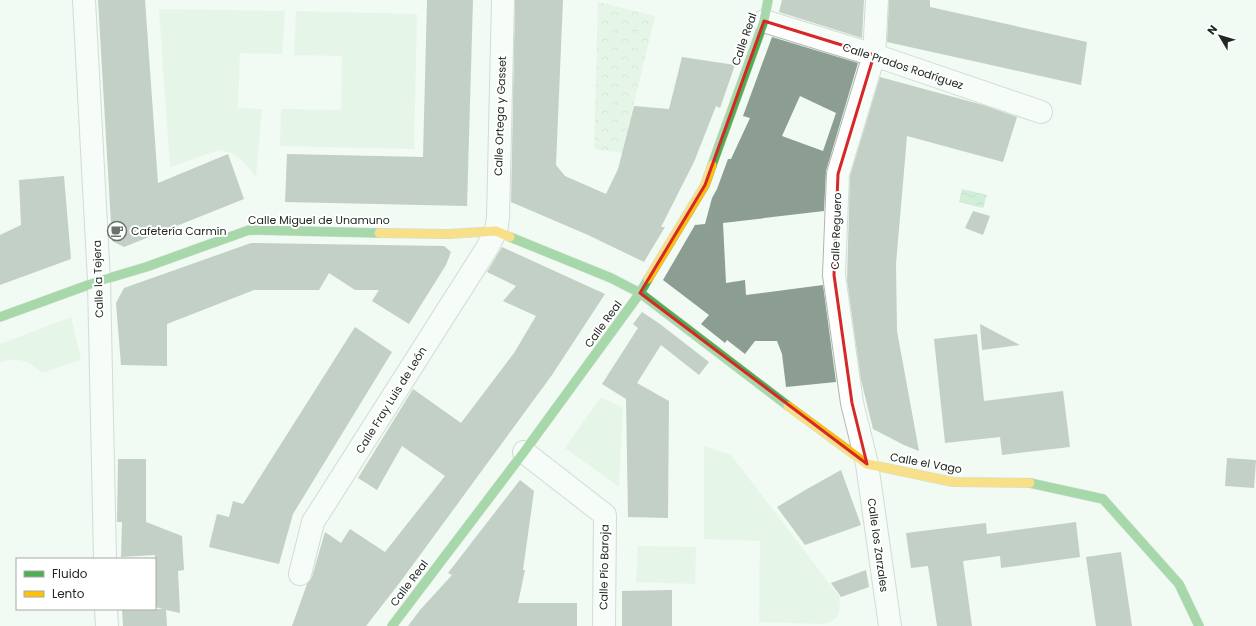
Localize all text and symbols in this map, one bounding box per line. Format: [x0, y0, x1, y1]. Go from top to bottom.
street label: Calle Real [728, 11, 760, 67]
north arrow [1200, 16, 1240, 56]
text: N [1203, 22, 1221, 38]
street label: Calle Prados Rodríguez [840, 39, 966, 93]
street label: Calle Ortega y Gasset [490, 56, 510, 176]
street label: Calle Reguero [827, 192, 845, 270]
street label: Calle Miguel de Unamuno [248, 212, 390, 228]
cafe icon: Cafetería Carmín [106, 220, 128, 242]
place label: Cafetería Carmín [131, 223, 226, 239]
street label: Calle la Tejera [89, 240, 107, 318]
street label: Calle Real [580, 297, 626, 351]
street label: Calle Fray Luis de León [352, 343, 430, 457]
street label: Calle el Vago [889, 449, 963, 477]
street label: Calle los Zarzales [863, 497, 893, 593]
street label: Calle Pío Baroja [595, 524, 613, 610]
street label: Calle Real [386, 556, 432, 610]
legend [16, 558, 156, 610]
text: Fluido [52, 565, 88, 582]
text: Lento [52, 585, 85, 602]

